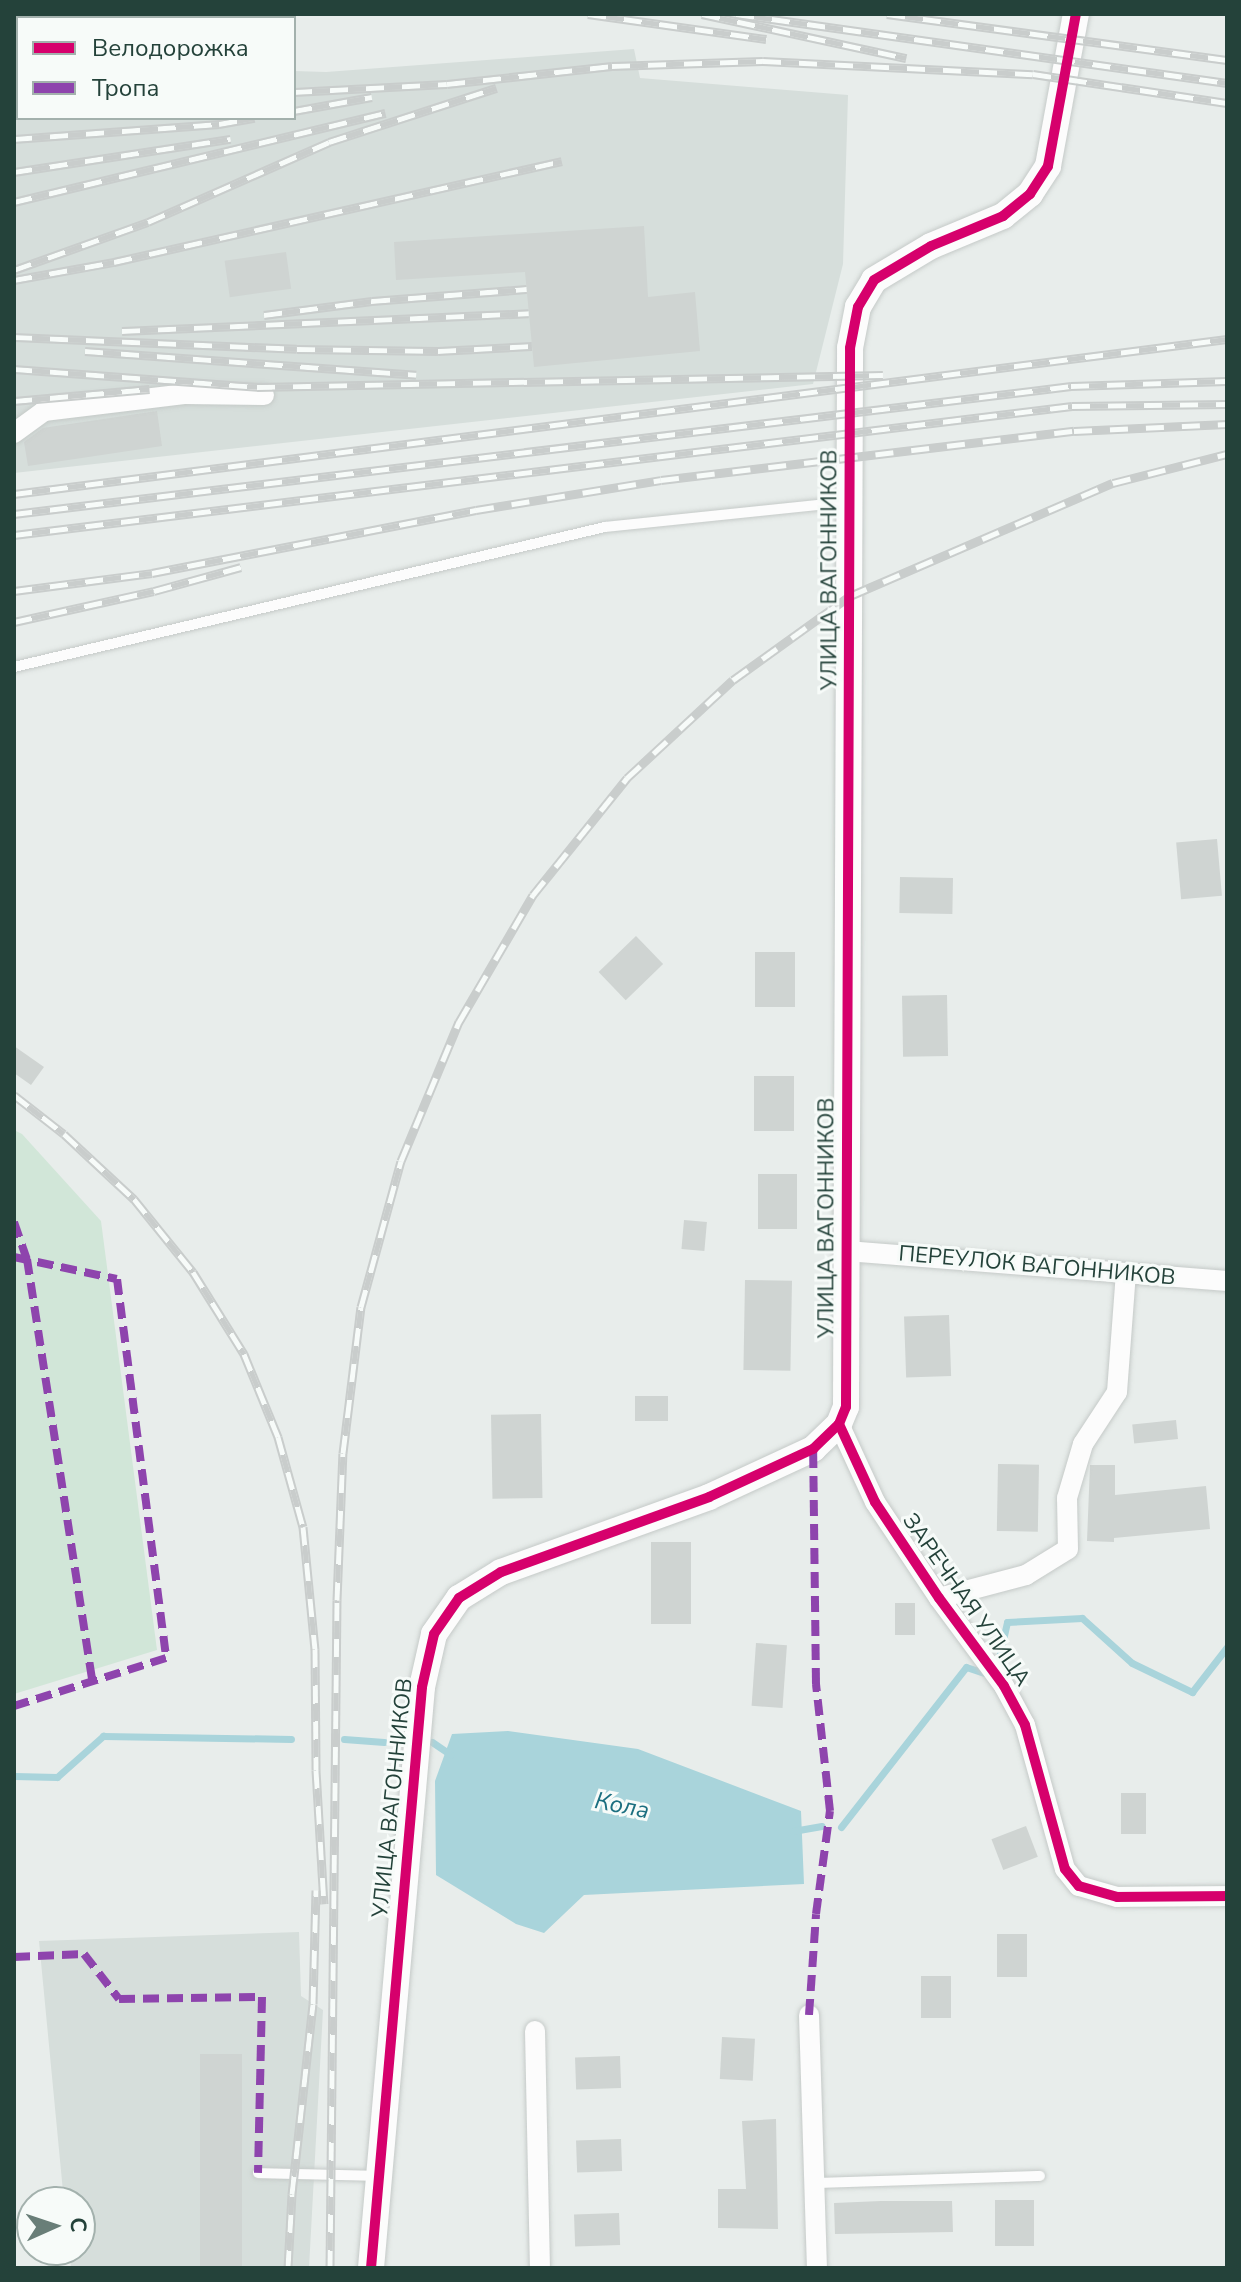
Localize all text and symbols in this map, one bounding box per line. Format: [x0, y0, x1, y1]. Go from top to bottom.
legend [16, 16, 296, 120]
text: Велодорожка [92, 32, 249, 64]
text: Тропа [92, 72, 159, 104]
street label: УЛИЦА ВАГОННИКОВ [817, 450, 843, 690]
street label: УЛИЦА ВАГОННИКОВ [814, 1098, 840, 1338]
street label: ПЕРЕУЛОК ВАГОННИКОВ [897, 1241, 1177, 1291]
street label: ЗАРЕЧНАЯ УЛИЦА [896, 1509, 1036, 1691]
street label: УЛИЦА ВАГОННИКОВ [367, 1677, 419, 1919]
water label: Кола [592, 1787, 652, 1825]
north arrow [16, 2186, 96, 2266]
text: С [63, 2217, 93, 2233]

